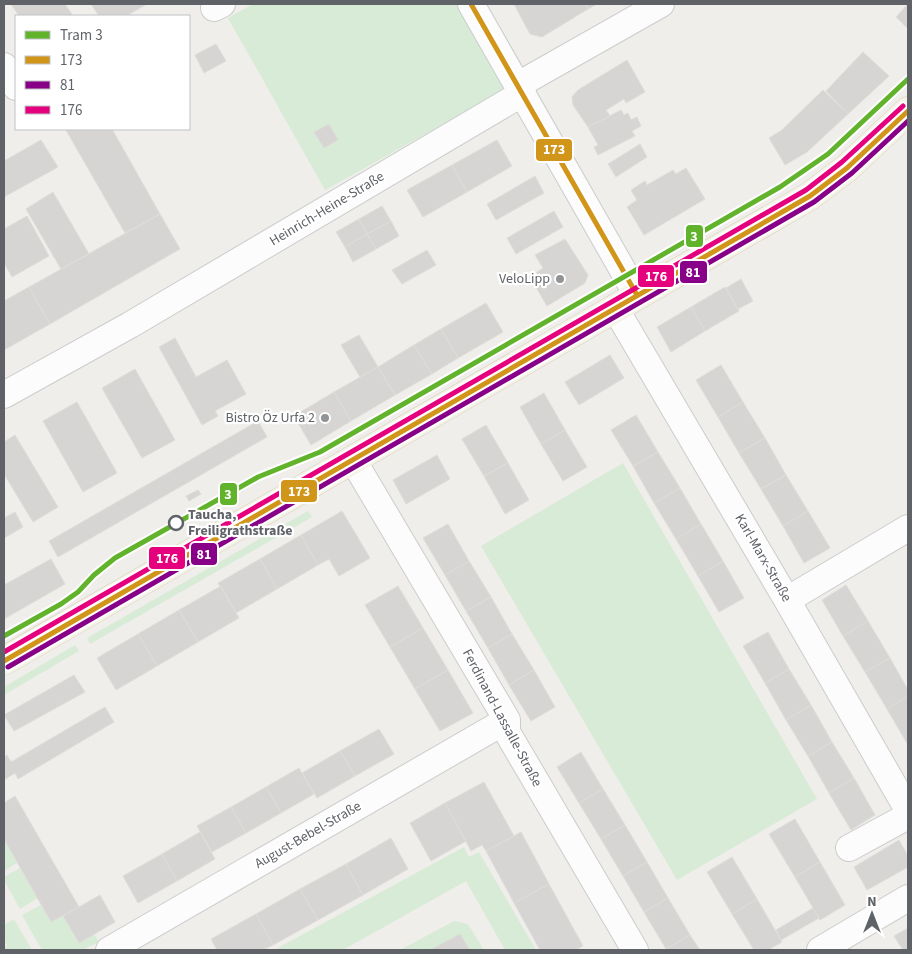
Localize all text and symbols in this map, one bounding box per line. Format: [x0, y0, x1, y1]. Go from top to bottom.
legend [15, 15, 190, 130]
text: Tram 3 [60, 25, 103, 46]
text: 173 [60, 50, 82, 71]
text: 81 [60, 75, 75, 96]
text: 176 [60, 100, 82, 121]
line badge: 173 [535, 138, 573, 162]
text: 173 [543, 140, 565, 160]
street label: Heinrich-Heine-Straße [266, 167, 388, 251]
line badge: 3 [685, 224, 704, 248]
text: 3 [690, 227, 698, 247]
line badge: 81 [679, 260, 708, 284]
text: 81 [686, 263, 700, 283]
line badge: 176 [637, 264, 675, 288]
text: 176 [645, 267, 667, 287]
place label: VeloLipp [499, 269, 550, 289]
marker: VeloLipp [554, 273, 566, 285]
place label: Bistro Öz Urfa 2 [225, 408, 315, 428]
marker: Bistro Öz Urfa 2 [319, 412, 331, 424]
line badge: 173 [280, 479, 318, 503]
line badge: 3 [219, 482, 238, 506]
text: 173 [288, 482, 310, 502]
text: 3 [224, 485, 232, 505]
place label: Taucha, Freiligrathstraße [188, 505, 293, 541]
street label: Karl-Marx-Straße [730, 510, 796, 606]
marker: Taucha, Freiligrathstraße [168, 515, 184, 531]
line badge: 81 [190, 542, 218, 566]
text: 81 [197, 545, 211, 565]
line badge: 176 [148, 546, 186, 570]
text: 176 [156, 549, 178, 569]
street label: Ferdinand-Lassalle-Straße [457, 646, 547, 791]
street label: August-Bebel-Straße [251, 796, 365, 874]
north arrow [847, 889, 897, 939]
text: N [867, 892, 877, 912]

